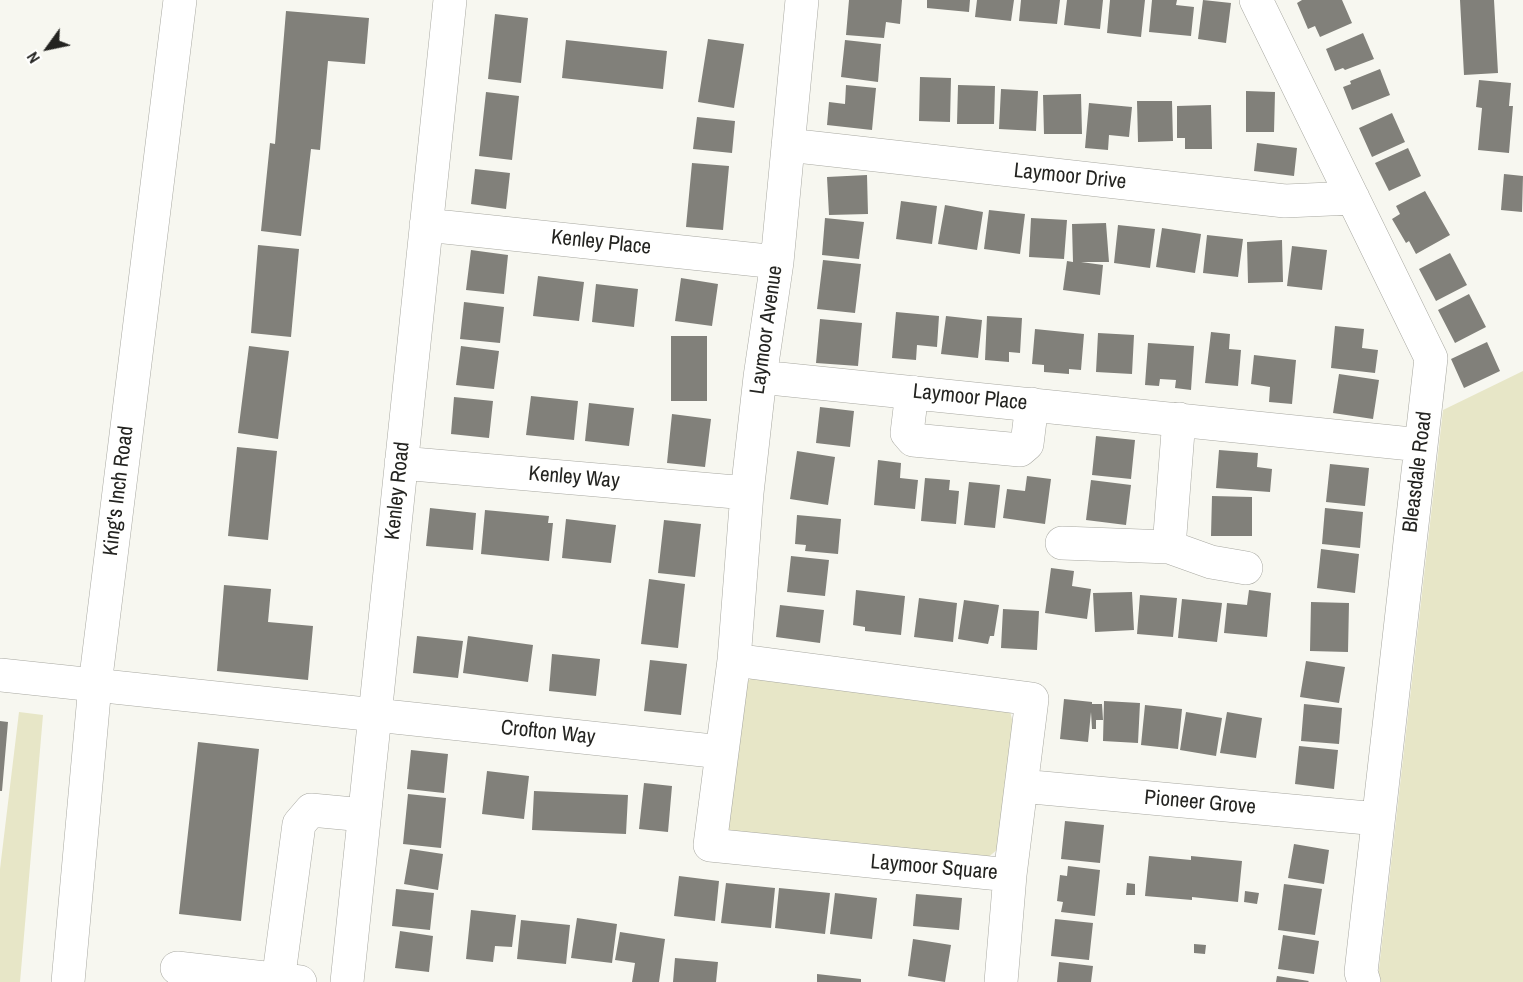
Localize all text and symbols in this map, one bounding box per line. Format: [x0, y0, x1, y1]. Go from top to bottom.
north arrow [18, 18, 78, 78]
text: N [21, 48, 45, 68]
street label: Laymoor Drive [1013, 159, 1127, 195]
street label: Kenley Place [550, 225, 652, 261]
street label: Laymoor Avenue [745, 264, 789, 396]
street label: Laymoor Place [912, 379, 1028, 417]
street label: Bleasdale Road [1398, 410, 1438, 534]
street label: King's Inch Road [99, 425, 139, 557]
street label: Kenley Road [380, 441, 416, 541]
street label: Kenley Way [527, 461, 621, 495]
street label: Crofton Way [499, 716, 597, 750]
street label: Pioneer Grove [1143, 786, 1257, 820]
street label: Laymoor Square [869, 850, 999, 886]

